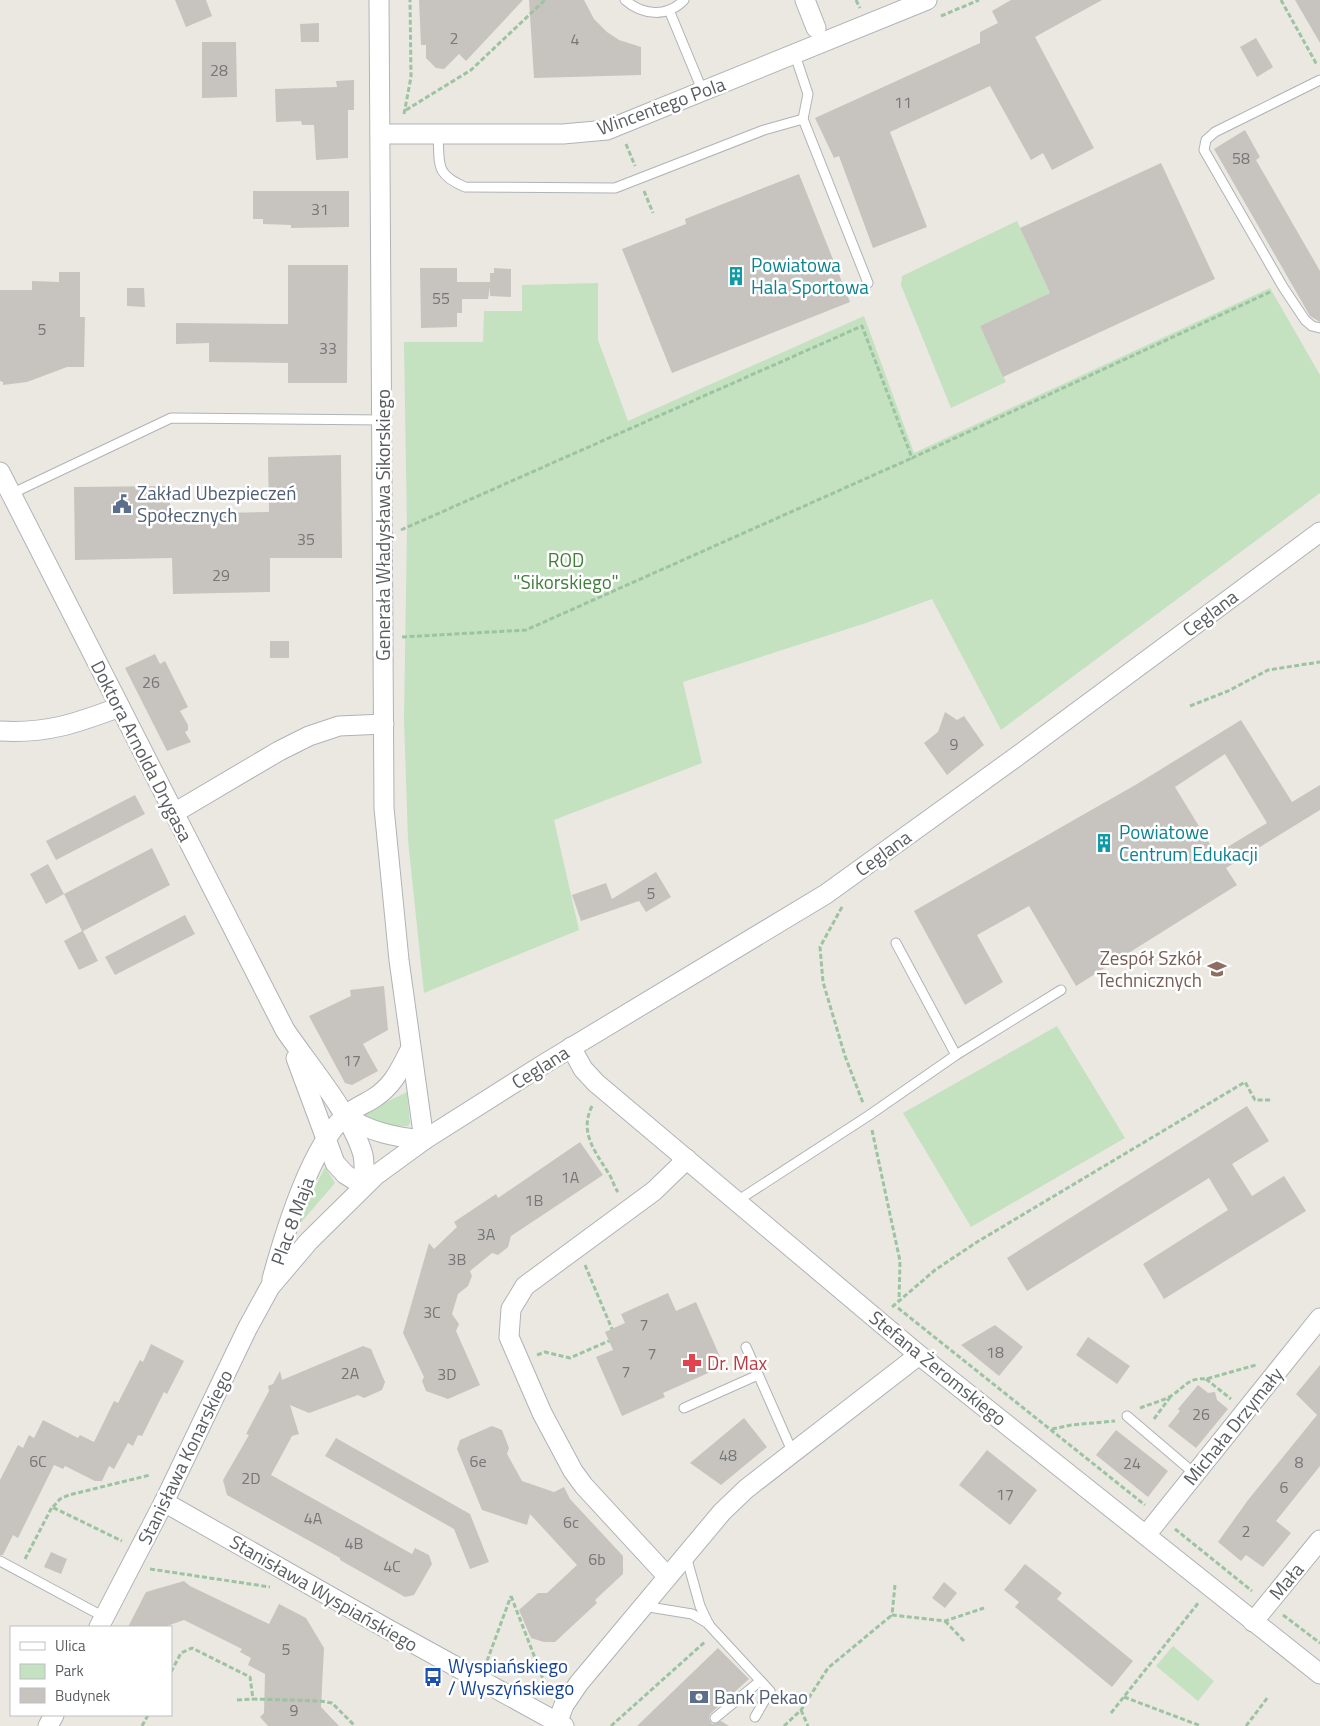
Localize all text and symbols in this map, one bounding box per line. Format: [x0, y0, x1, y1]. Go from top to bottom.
house number: 2 [450, 26, 458, 50]
house number: 4 [571, 27, 580, 51]
house number: 28 [210, 58, 228, 82]
street label: Wincentego Pola [593, 69, 729, 142]
house number: 11 [894, 90, 912, 114]
house number: 58 [1232, 146, 1250, 170]
house number: 31 [311, 197, 329, 221]
place label: Powiatowa Hala Sportowa [751, 250, 869, 301]
building icon: Powiatowa Hala Sportowa [725, 265, 747, 287]
house number: 55 [432, 286, 450, 310]
house number: 5 [38, 317, 47, 341]
house number: 33 [319, 336, 337, 360]
street label: Generała Władysława Sikorskiego [368, 389, 397, 661]
place label: Zakład Ubezpieczeń Społecznych [137, 478, 296, 529]
public building icon: Zakład Ubezpieczeń Społecznych [111, 493, 133, 515]
house number: 35 [297, 527, 315, 551]
park label: ROD "Sikorskiego" [513, 545, 619, 596]
house number: 29 [212, 563, 230, 587]
street label: Ceglana [1176, 582, 1244, 643]
street label: Doktora Arnolda Drygasa [84, 655, 201, 847]
house number: 26 [142, 670, 160, 694]
house number: 9 [950, 732, 959, 756]
place label: Powiatowe Centrum Edukacji [1119, 817, 1258, 868]
street label: Ceglana [849, 822, 917, 883]
building icon: Powiatowe Centrum Edukacji [1093, 832, 1115, 854]
house number: 5 [647, 881, 656, 905]
place label: Zespół Szkół Technicznych [1097, 943, 1202, 994]
school or university icon: Zespół Szkół Technicznych [1206, 958, 1228, 980]
street label: Ceglana [505, 1037, 575, 1096]
house number: 17 [343, 1048, 361, 1072]
house number: 1A [561, 1165, 580, 1189]
street label: Plac 8 Maja [262, 1172, 321, 1269]
house number: 1B [525, 1188, 544, 1212]
house number: 3A [477, 1222, 496, 1246]
house number: 3B [448, 1247, 467, 1271]
house number: 3C [423, 1300, 441, 1324]
street label: Stefana Żeromskiego [863, 1303, 1013, 1432]
house number: 7 [640, 1312, 648, 1336]
house number: 18 [986, 1340, 1004, 1364]
house number: 7 [648, 1341, 656, 1365]
place label: Dr. Max [707, 1348, 768, 1377]
pharmacy icon: Dr. Max [681, 1352, 703, 1374]
house number: 7 [622, 1359, 630, 1383]
street label: Michała Drzymały [1176, 1360, 1289, 1491]
house number: 2A [341, 1361, 360, 1385]
house number: 3D [437, 1362, 457, 1386]
street label: Stanisława Konarskiego [130, 1364, 240, 1549]
house number: 26 [1192, 1402, 1210, 1426]
house number: 48 [719, 1443, 737, 1467]
house number: 6C [29, 1449, 47, 1473]
house number: 6e [469, 1449, 487, 1473]
house number: 8 [1295, 1450, 1304, 1474]
house number: 24 [1123, 1451, 1141, 1475]
house number: 2D [241, 1466, 261, 1490]
house number: 6 [1280, 1475, 1289, 1499]
house number: 17 [996, 1482, 1014, 1506]
house number: 4A [304, 1506, 323, 1530]
house number: 6c [563, 1510, 579, 1534]
house number: 2 [1242, 1519, 1250, 1543]
street label: Stanisława Wyspiańskiego [225, 1527, 424, 1658]
house number: 4B [345, 1531, 364, 1555]
house number: 6b [588, 1547, 606, 1571]
house number: 4C [383, 1554, 401, 1578]
street label: Mała [1261, 1555, 1310, 1606]
legend [10, 1626, 172, 1716]
text: Ulica [55, 1634, 86, 1657]
house number: 5 [282, 1637, 291, 1661]
place label: Wyspiańskiego / Wyszyńskiego [448, 1651, 574, 1702]
text: Park [55, 1659, 84, 1682]
bus stop icon: Wyspiańskiego / Wyszyńskiego [422, 1666, 444, 1688]
place label: Bank Pekao [714, 1682, 808, 1711]
text: Budynek [55, 1684, 110, 1707]
bank icon: Bank Pekao [688, 1686, 710, 1708]
house number: 9 [290, 1698, 299, 1722]

